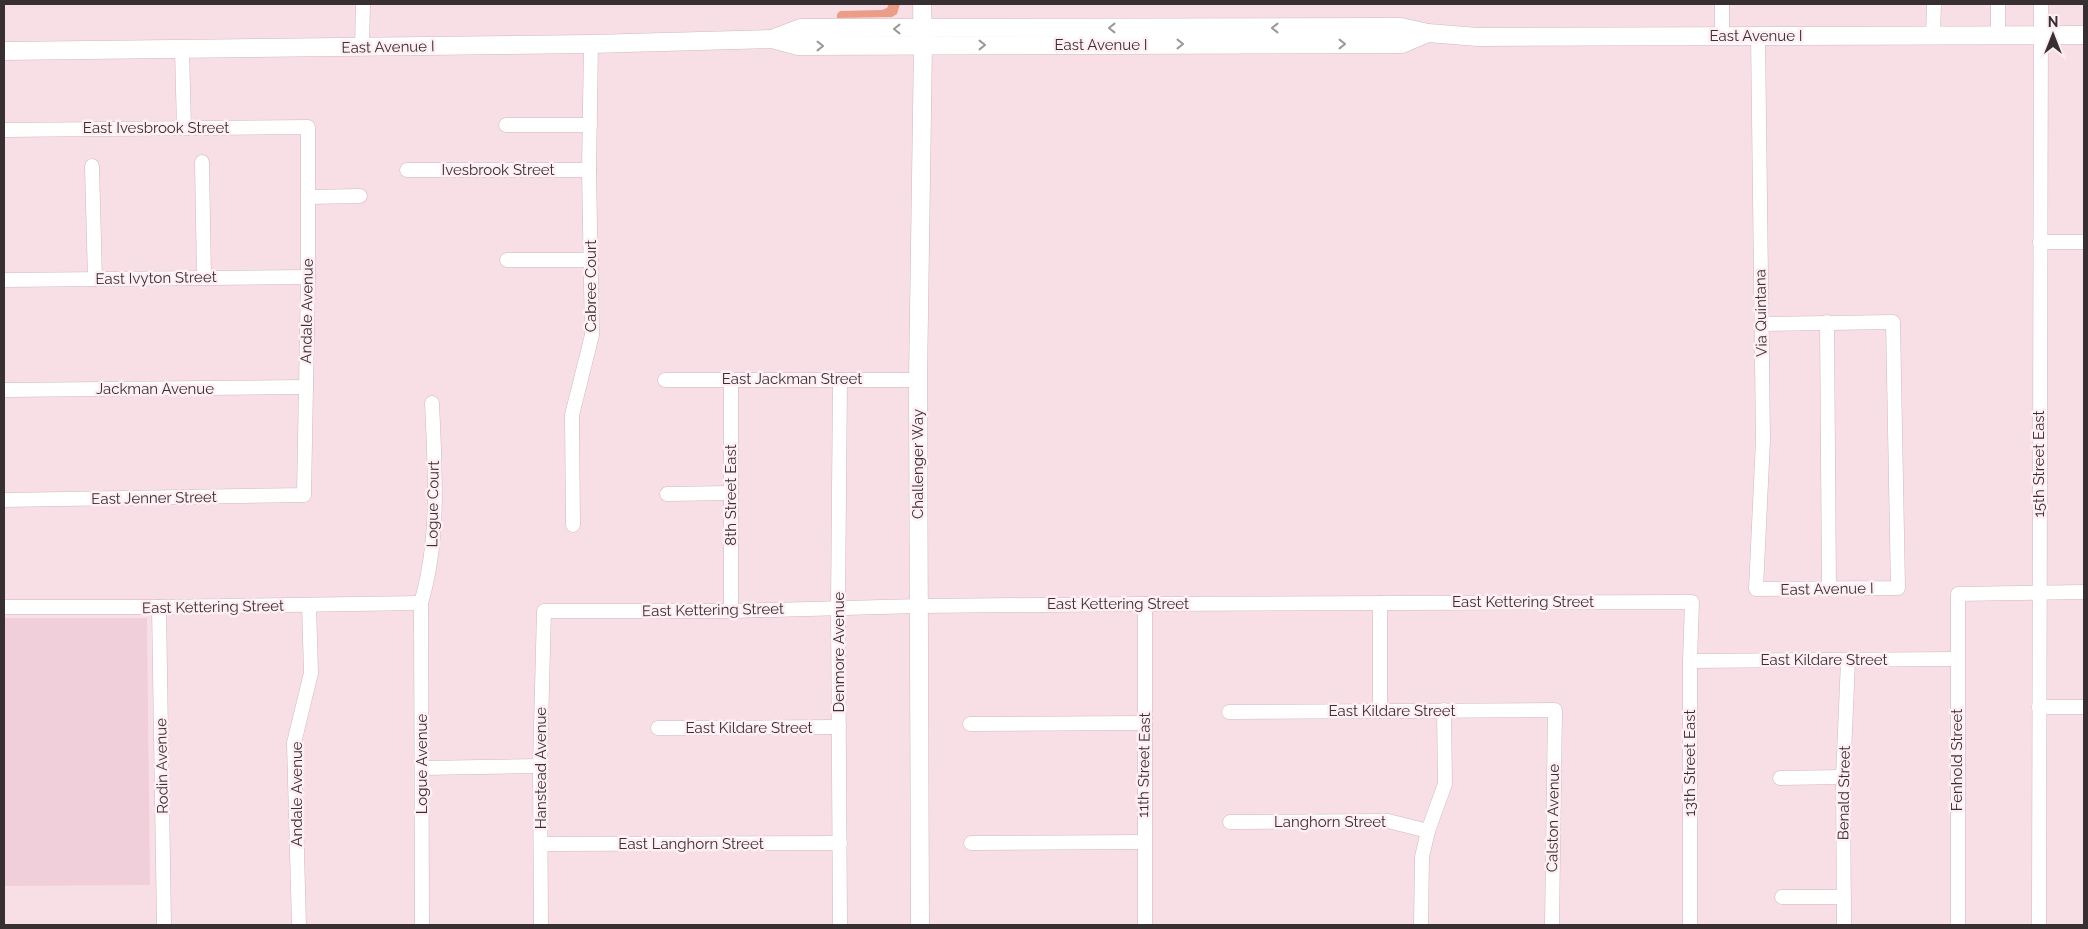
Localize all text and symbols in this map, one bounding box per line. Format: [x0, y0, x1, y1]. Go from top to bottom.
north arrow [2028, 10, 2078, 60]
text: N [2048, 14, 2058, 30]
one-way arrow [1108, 23, 1116, 33]
one-way arrow [1270, 23, 1278, 33]
one-way arrow [893, 24, 900, 34]
street label: East Avenue I [1709, 27, 1803, 45]
street label: East Avenue I [1054, 36, 1148, 54]
street label: East Avenue I [341, 37, 435, 57]
one-way arrow [1176, 39, 1184, 49]
one-way arrow [1339, 39, 1347, 49]
one-way arrow [979, 40, 987, 50]
one-way arrow [816, 41, 824, 51]
street label: East Ivesbrook Street [83, 119, 229, 137]
street label: Ivesbrook Street [442, 161, 554, 179]
street label: Cabree Court [582, 240, 600, 332]
street label: Andale Avenue [297, 258, 317, 364]
street label: East Ivyton Street [95, 268, 217, 288]
street label: Via Quintana [1751, 269, 1771, 357]
street label: East Jackman Street [722, 370, 862, 388]
street label: Jackman Avenue [96, 380, 214, 398]
street label: Challenger Way [909, 409, 927, 519]
street label: 15th Street East [2030, 410, 2048, 518]
street label: 8th Street East [722, 444, 740, 546]
street label: Logue Court [423, 460, 443, 548]
street label: East Jenner Street [91, 488, 217, 508]
street label: East Avenue I [1780, 579, 1874, 599]
street label: Denmore Avenue [830, 591, 848, 712]
street label: East Kettering Street [1452, 593, 1594, 611]
street label: East Kettering Street [1047, 595, 1189, 613]
street label: East Kettering Street [142, 597, 284, 617]
street label: East Kettering Street [642, 600, 784, 620]
street label: East Kildare Street [1760, 651, 1888, 669]
street label: East Kildare Street [1328, 702, 1456, 720]
street label: Hanstead Avenue [532, 707, 550, 829]
street label: Fenhold Street [1948, 709, 1966, 811]
street label: 13th Street East [1681, 710, 1699, 816]
street label: 11th Street East [1134, 712, 1154, 818]
street label: Logue Avenue [413, 714, 431, 814]
street label: Rodin Avenue [152, 718, 172, 814]
street label: East Kildare Street [685, 719, 813, 737]
street label: Andale Avenue [288, 741, 306, 847]
street label: Benald Street [1834, 746, 1854, 840]
street label: Calston Avenue [1543, 763, 1563, 872]
street label: Langhorn Street [1274, 813, 1386, 831]
street label: East Langhorn Street [618, 835, 764, 853]

